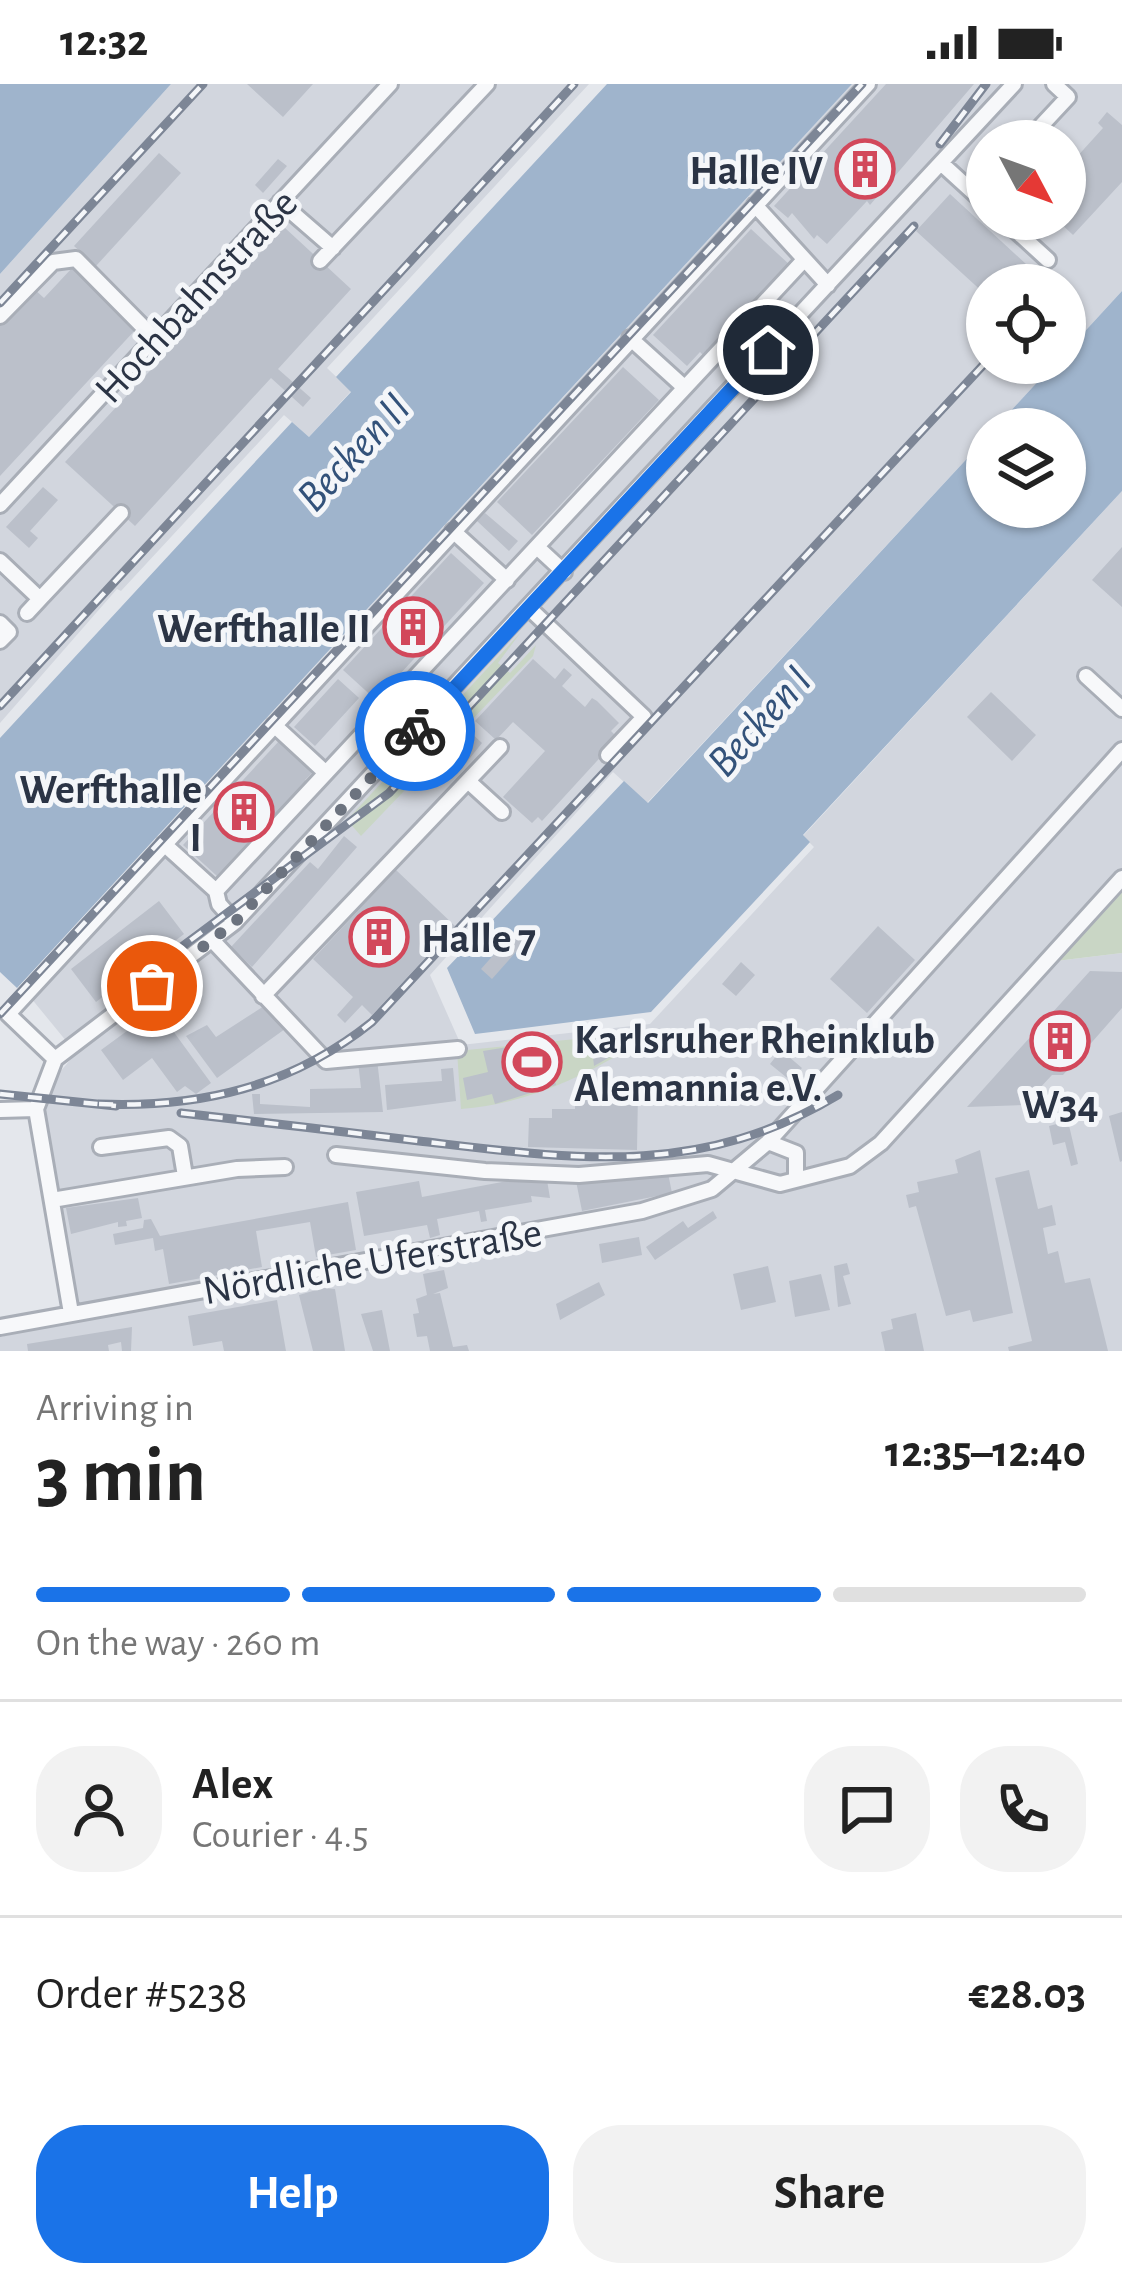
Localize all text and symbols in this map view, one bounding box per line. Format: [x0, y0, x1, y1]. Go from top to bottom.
text: 12:32 [60, 19, 148, 64]
north arrow [966, 120, 1086, 240]
map controls [966, 120, 1086, 528]
building icon: Halle IV [834, 138, 896, 200]
place label: Halle IV [689, 150, 823, 192]
street label: Hochbahnstraße [87, 182, 306, 411]
button: locate [966, 264, 1086, 384]
pin [717, 299, 819, 401]
icon: home [735, 317, 801, 383]
water label: Becken II [289, 385, 419, 520]
button: layers [966, 408, 1086, 528]
building icon: Werfthalle II [382, 596, 444, 658]
place label: Werfthalle II [157, 608, 371, 650]
water label: Becken I [699, 658, 821, 786]
courier [355, 671, 475, 791]
icon: bike [382, 698, 448, 764]
place label: Werfthalle I [19, 769, 202, 859]
building icon: Werfthalle I [213, 781, 275, 843]
building icon: Halle 7 [348, 906, 410, 968]
place label: Halle 7 [421, 918, 536, 960]
pin [101, 935, 203, 1037]
icon: bag [119, 953, 185, 1019]
building icon: W34 [1029, 1010, 1091, 1072]
place label: Karlsruher Rheinklub Alemannia e.V. [574, 1019, 935, 1109]
sports icon: Karlsruher Rheinklub Alemannia e.V. [501, 1031, 563, 1093]
place label: W34 [1021, 1084, 1099, 1126]
street label: Nördliche Uferstraße [200, 1211, 545, 1312]
text: Arriving in [36, 1389, 194, 1428]
text: 12:35–12:40 [885, 1430, 1086, 1475]
text: 3 min [36, 1438, 206, 1516]
text: On the way · 260 m [36, 1624, 320, 1663]
button: person [36, 1746, 162, 1872]
button: chat [804, 1746, 930, 1872]
button: phone [960, 1746, 1086, 1872]
text: Alex [192, 1762, 273, 1807]
text: Courier · 4.5 [192, 1816, 369, 1855]
text: Order #5238 [36, 1972, 247, 2017]
text: €28.03 [968, 1972, 1086, 2017]
button: Help [36, 2125, 549, 2263]
button: Share [573, 2125, 1086, 2263]

